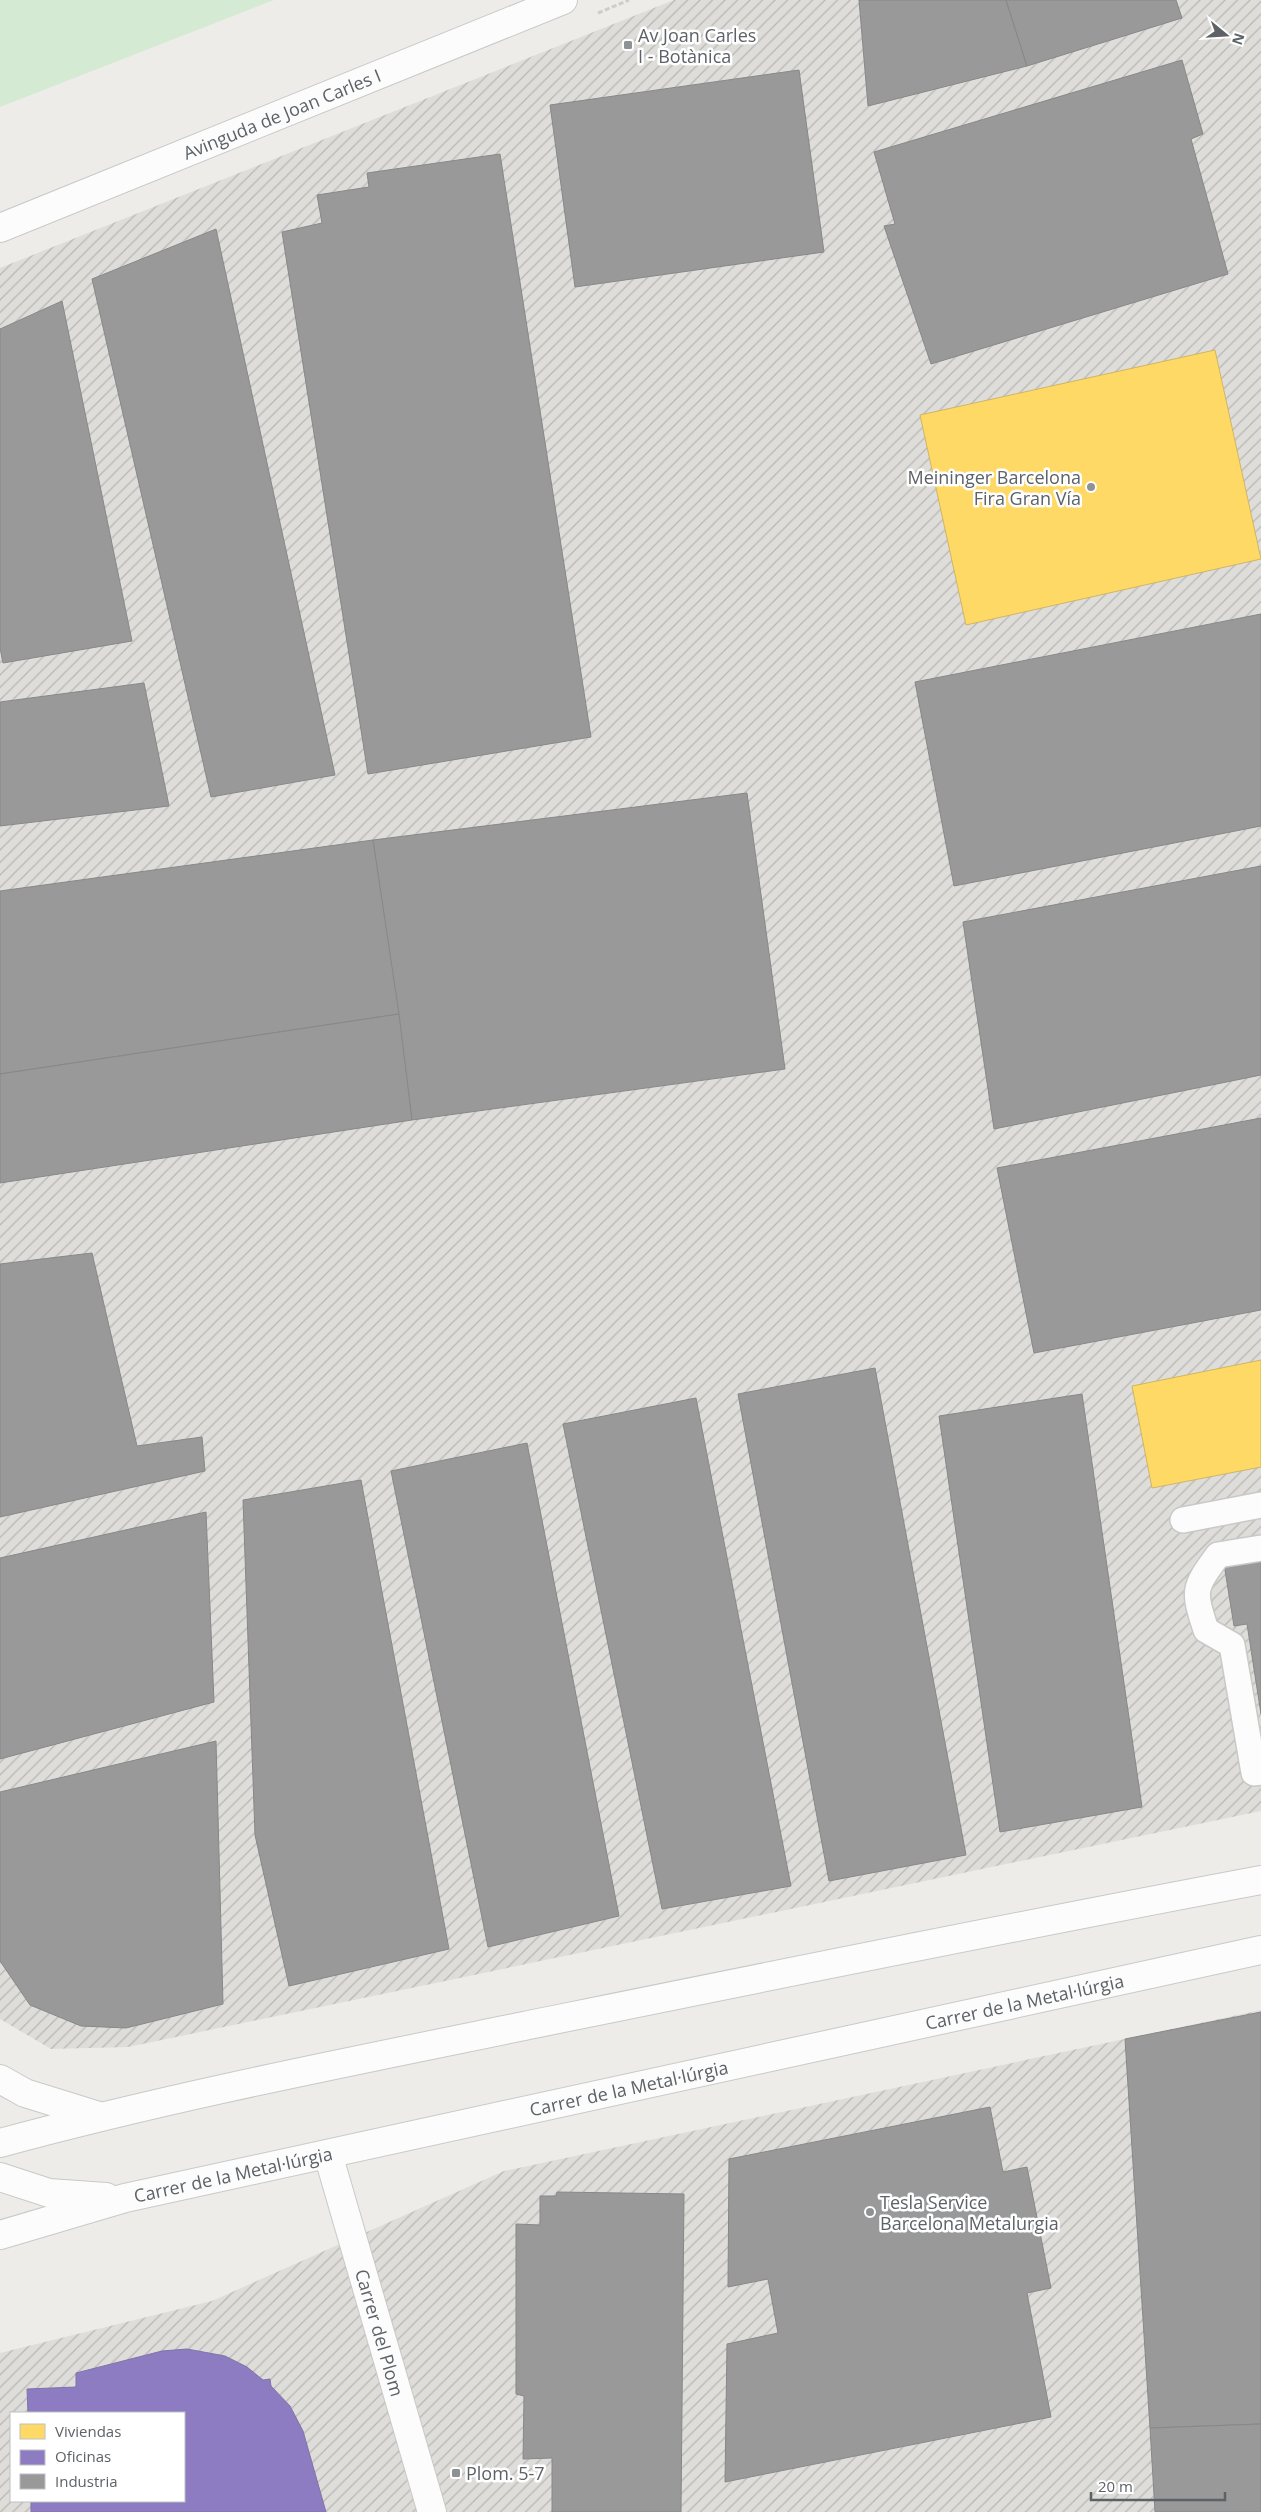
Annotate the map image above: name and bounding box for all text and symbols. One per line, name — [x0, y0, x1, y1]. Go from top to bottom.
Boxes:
north arrow — [1201, 10, 1251, 60]
place label: Av Joan Carles I - Botànica — [638, 23, 756, 68]
text: N — [1228, 31, 1250, 48]
marker: Av Joan Carles I - Botànica — [622, 39, 634, 51]
street label: Avinguda de Joan Carles I — [179, 63, 384, 165]
place label: Meininger Barcelona Fira Gran Vía — [907, 465, 1081, 510]
marker: Meininger Barcelona Fira Gran Vía — [1085, 481, 1097, 493]
street label: Carrer de la Metal·lúrgia — [923, 1968, 1126, 2035]
street label: Carrer de la Metal·lúrgia — [527, 2055, 730, 2121]
street label: Carrer de la Metal·lúrgia — [132, 2141, 335, 2208]
place label: Tesla Service Barcelona Metalurgia — [880, 2190, 1059, 2235]
marker: Tesla Service Barcelona Metalurgia — [864, 2206, 876, 2218]
street label: Carrer del Plom — [350, 2266, 410, 2399]
legend — [10, 2412, 185, 2502]
text: Viviendas — [55, 2421, 121, 2441]
text: Oficinas — [55, 2446, 111, 2466]
place label: Plom. 5-7 — [466, 2461, 545, 2485]
marker: Plom. 5-7 — [450, 2467, 462, 2479]
scale bar — [1091, 2470, 1225, 2502]
text: Industria — [55, 2471, 118, 2491]
text: 20 m — [1098, 2476, 1133, 2496]

